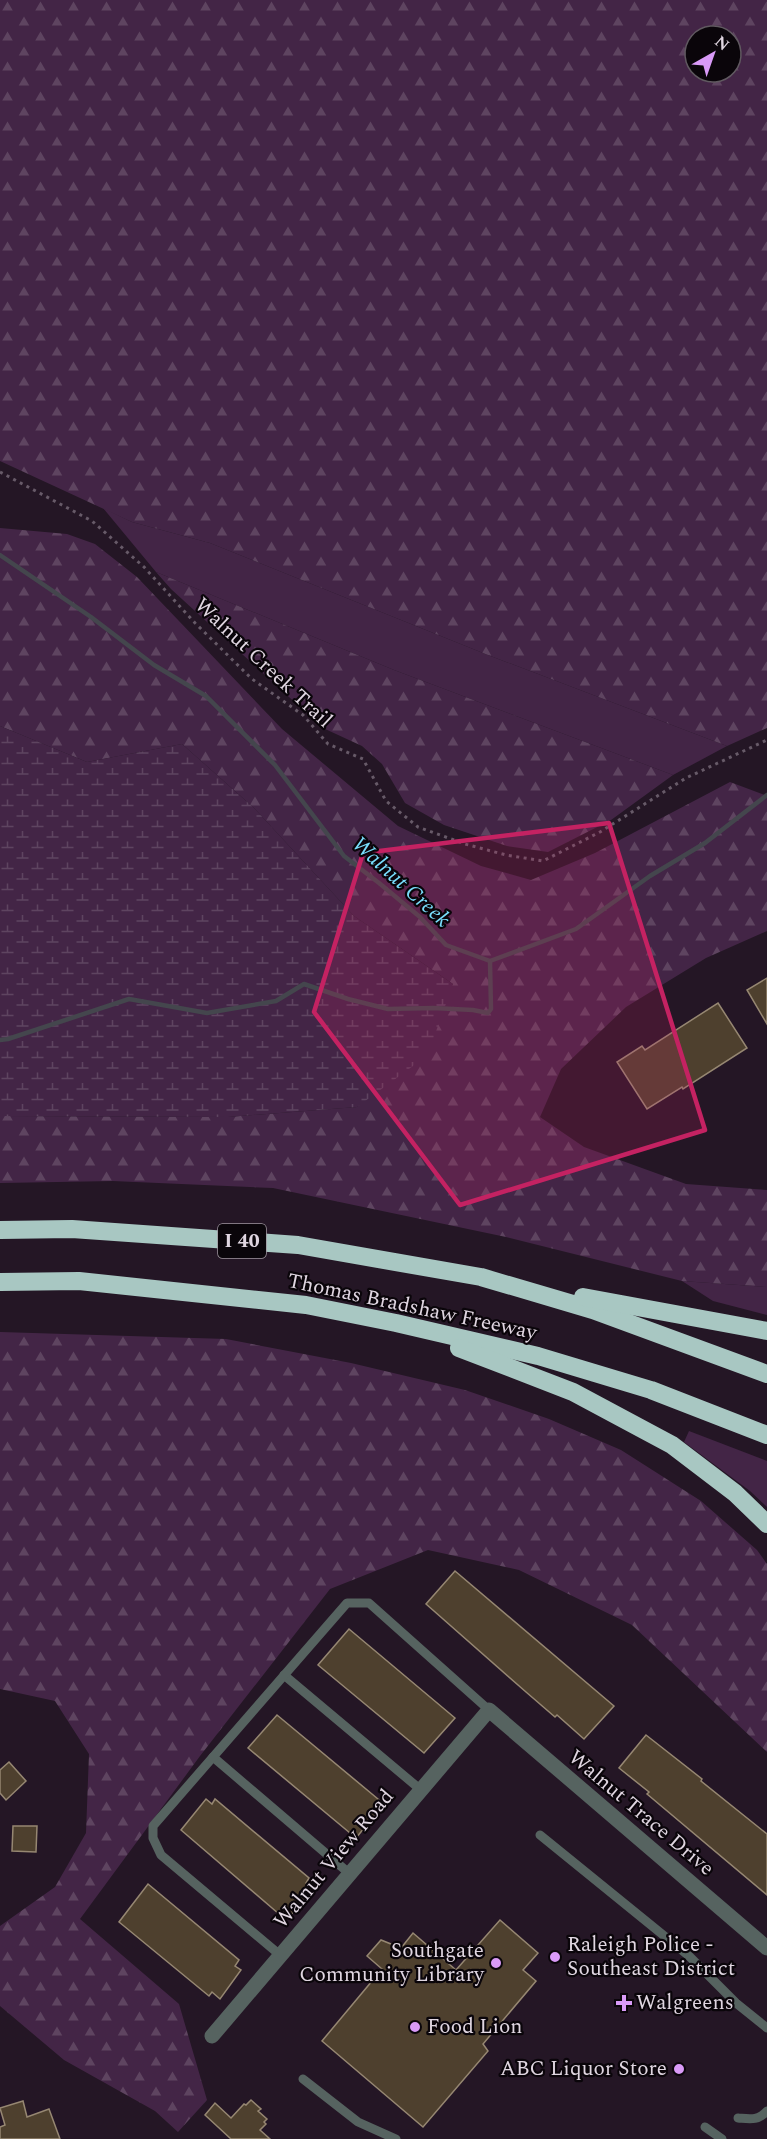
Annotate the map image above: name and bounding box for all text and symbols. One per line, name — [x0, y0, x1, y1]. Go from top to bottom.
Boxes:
north arrow — [683, 24, 743, 84]
text: N — [709, 30, 735, 57]
street label: Walnut Creek Trail — [187, 590, 339, 736]
water label: Walnut Creek — [344, 828, 458, 936]
road number: I 40 — [218, 1224, 266, 1258]
street label: Thomas Bradshaw Freeway — [284, 1265, 541, 1349]
street label: Walnut Trace Drive — [561, 1742, 721, 1884]
street label: Walnut View Road — [266, 1782, 402, 1936]
place label: Raleigh Police - Southeast District — [567, 1929, 735, 1985]
place label: Southgate Community Library — [299, 1935, 485, 1991]
marker: Raleigh Police - Southeast District — [548, 1950, 562, 1964]
marker: Southgate Community Library — [489, 1956, 503, 1970]
place label: Walgreens — [636, 1987, 734, 2019]
marker: Walgreens — [617, 1996, 631, 2010]
place label: Food Lion — [427, 2011, 523, 2043]
marker: Food Lion — [408, 2020, 422, 2034]
place label: ABC Liquor Store — [500, 2053, 667, 2085]
marker: ABC Liquor Store — [672, 2062, 686, 2076]

